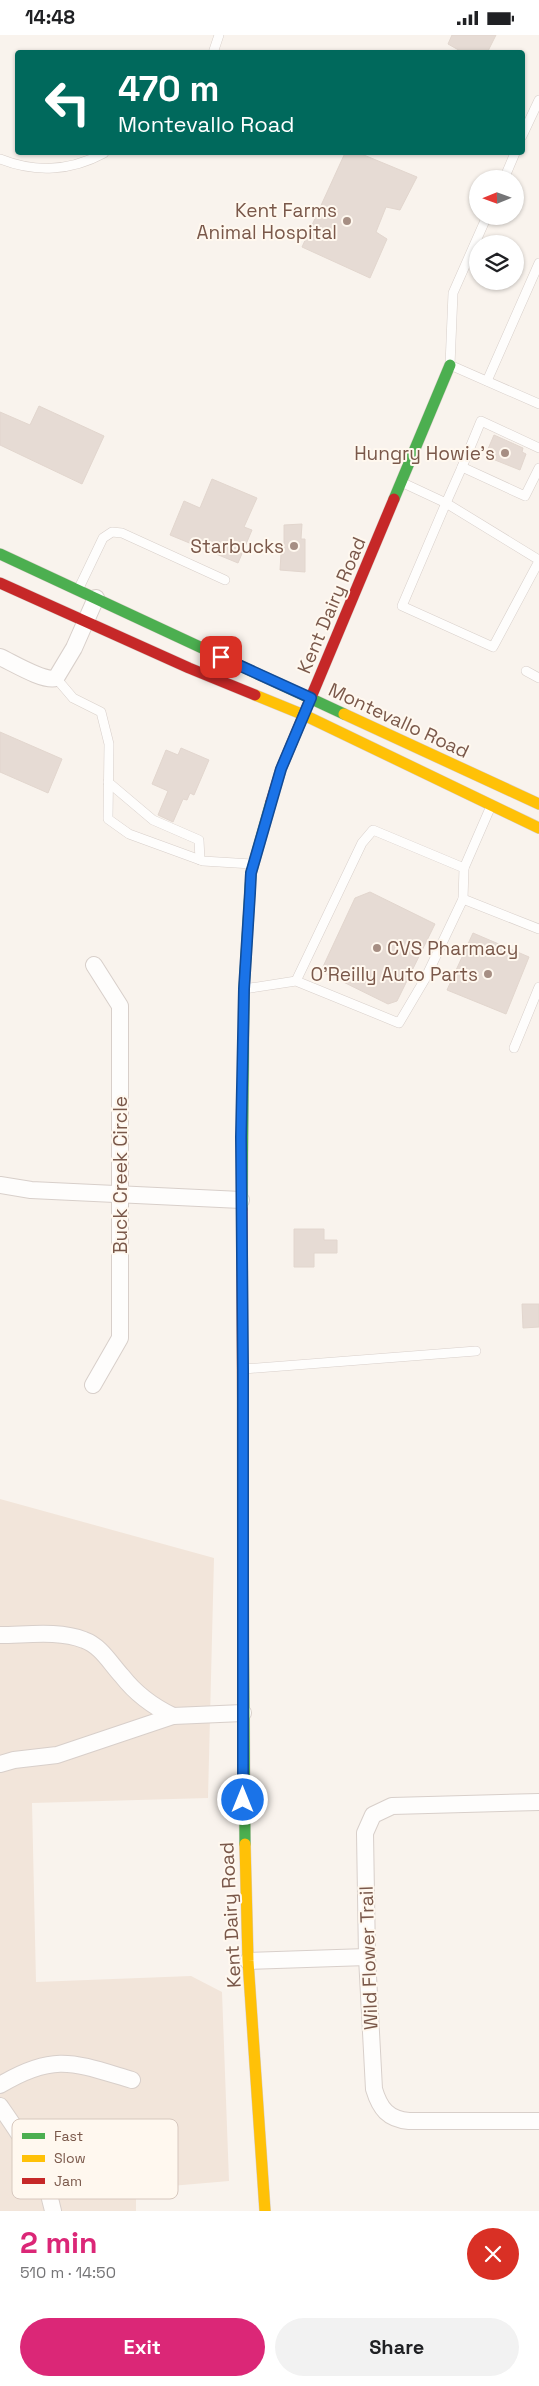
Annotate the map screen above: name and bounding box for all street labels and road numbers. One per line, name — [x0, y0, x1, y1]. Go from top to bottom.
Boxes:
street label: Kent Dairy Road — [291, 533, 371, 677]
street label: Montevallo Road — [325, 677, 473, 764]
street label: Buck Creek Circle — [108, 1096, 133, 1254]
street label: Kent Dairy Road — [214, 1841, 247, 1989]
street label: Wild Flower Trail — [353, 1886, 384, 2030]

